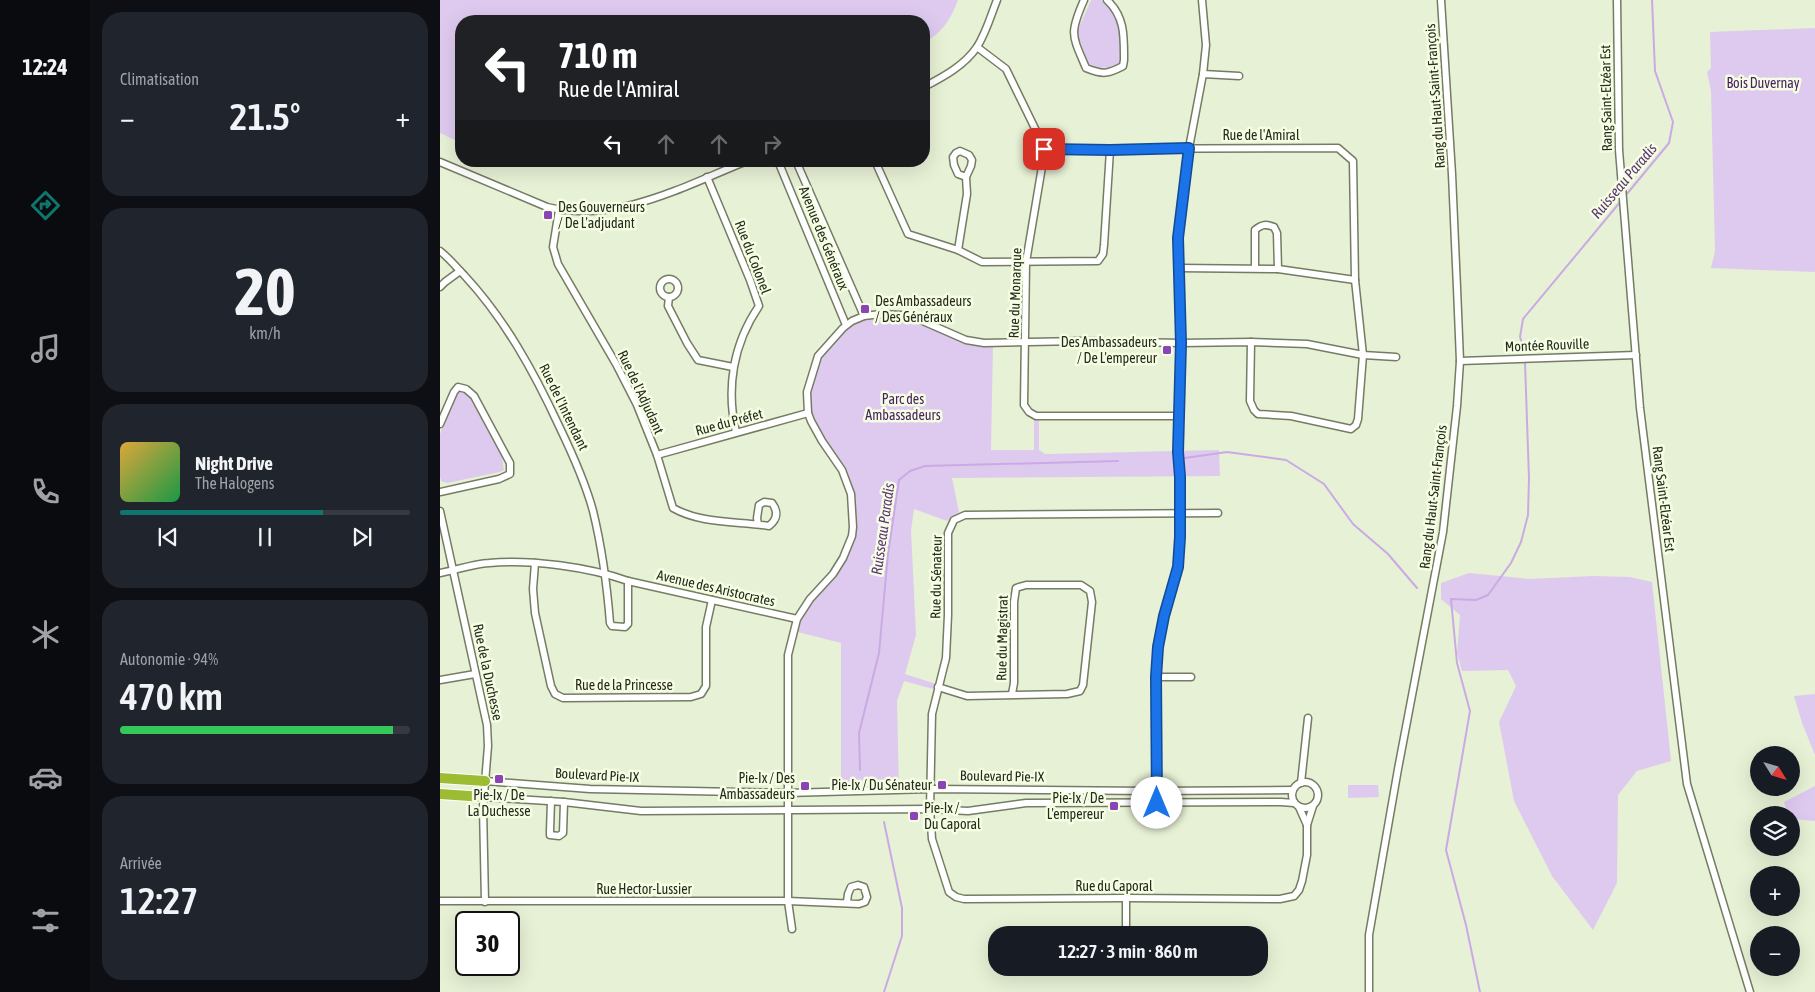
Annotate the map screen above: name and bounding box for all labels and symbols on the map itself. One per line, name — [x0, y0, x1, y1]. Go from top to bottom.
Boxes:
street label: Rang du Haut-Saint-François — [1422, 23, 1448, 169]
street label: Rang Saint-Elzéar Est — [1597, 45, 1615, 151]
park label: Bois Duvernay — [1726, 75, 1800, 91]
street label: Rue de l'Amiral — [1222, 127, 1300, 143]
pin — [1023, 128, 1065, 170]
water label: Ruisseau Paradis — [1587, 140, 1660, 222]
street label: Avenue des Généraux — [796, 184, 852, 292]
place label: Des Gouverneurs / De L'adjudant — [558, 199, 645, 231]
marker: Des Gouverneurs / De L'adjudant — [542, 209, 554, 221]
street label: Rue du Colonel — [732, 218, 774, 296]
street label: Rue du Monarque — [1005, 247, 1025, 339]
place label: Des Ambassadeurs / Des Généraux — [875, 293, 971, 325]
marker: Des Ambassadeurs / Des Généraux — [859, 303, 871, 315]
place label: Des Ambassadeurs / De L'empereur — [1061, 334, 1158, 366]
street label: Montée Rouville — [1505, 336, 1589, 354]
marker: Des Ambassadeurs / De L'empereur — [1161, 344, 1173, 356]
street label: Rue de l'Adjudant — [615, 348, 667, 436]
street label: Rue de l'Intendant — [536, 361, 592, 453]
park label: Parc des Ambassadeurs — [865, 391, 941, 423]
street label: Rue du Préfet — [694, 405, 764, 439]
street label: Rang du Haut-Saint-François — [1416, 424, 1450, 570]
street label: Rang Saint-Elzéar Est — [1650, 445, 1678, 553]
water label: Ruisseau Paradis — [868, 482, 897, 576]
street label: Rue du Sénateur — [927, 534, 945, 619]
street label: Avenue des Aristocrates — [655, 567, 777, 609]
street label: Rue du Magistrat — [993, 595, 1011, 681]
street label: Rue de la Duchesse — [470, 622, 506, 722]
street label: Rue de la Princesse — [575, 677, 673, 693]
north arrow — [1750, 746, 1800, 796]
street label: Boulevard Pie-IX — [555, 765, 640, 785]
street label: Boulevard Pie-IX — [960, 767, 1045, 785]
place label: Pie-Ix / Des Ambassadeurs — [720, 770, 795, 802]
marker: Pie-Ix / De La Duchesse — [493, 773, 505, 785]
position arrow — [1130, 776, 1182, 828]
place label: Pie-Ix / Du Sénateur — [831, 777, 933, 793]
marker: Pie-Ix / Du Sénateur — [936, 779, 948, 791]
marker: Pie-Ix / Des Ambassadeurs — [799, 780, 811, 792]
place label: Pie-Ix / De La Duchesse — [467, 787, 531, 819]
place label: Pie-Ix / De L'empereur — [1047, 790, 1105, 822]
place label: Pie-Ix / Du Caporal — [924, 800, 981, 832]
marker: Pie-Ix / De L'empereur — [1108, 800, 1120, 812]
marker: Pie-Ix / Du Caporal — [908, 810, 920, 822]
street label: Rue du Caporal — [1075, 878, 1153, 894]
street label: Rue Hector-Lussier — [596, 881, 693, 897]
speed limit sign: 30 — [455, 911, 520, 976]

